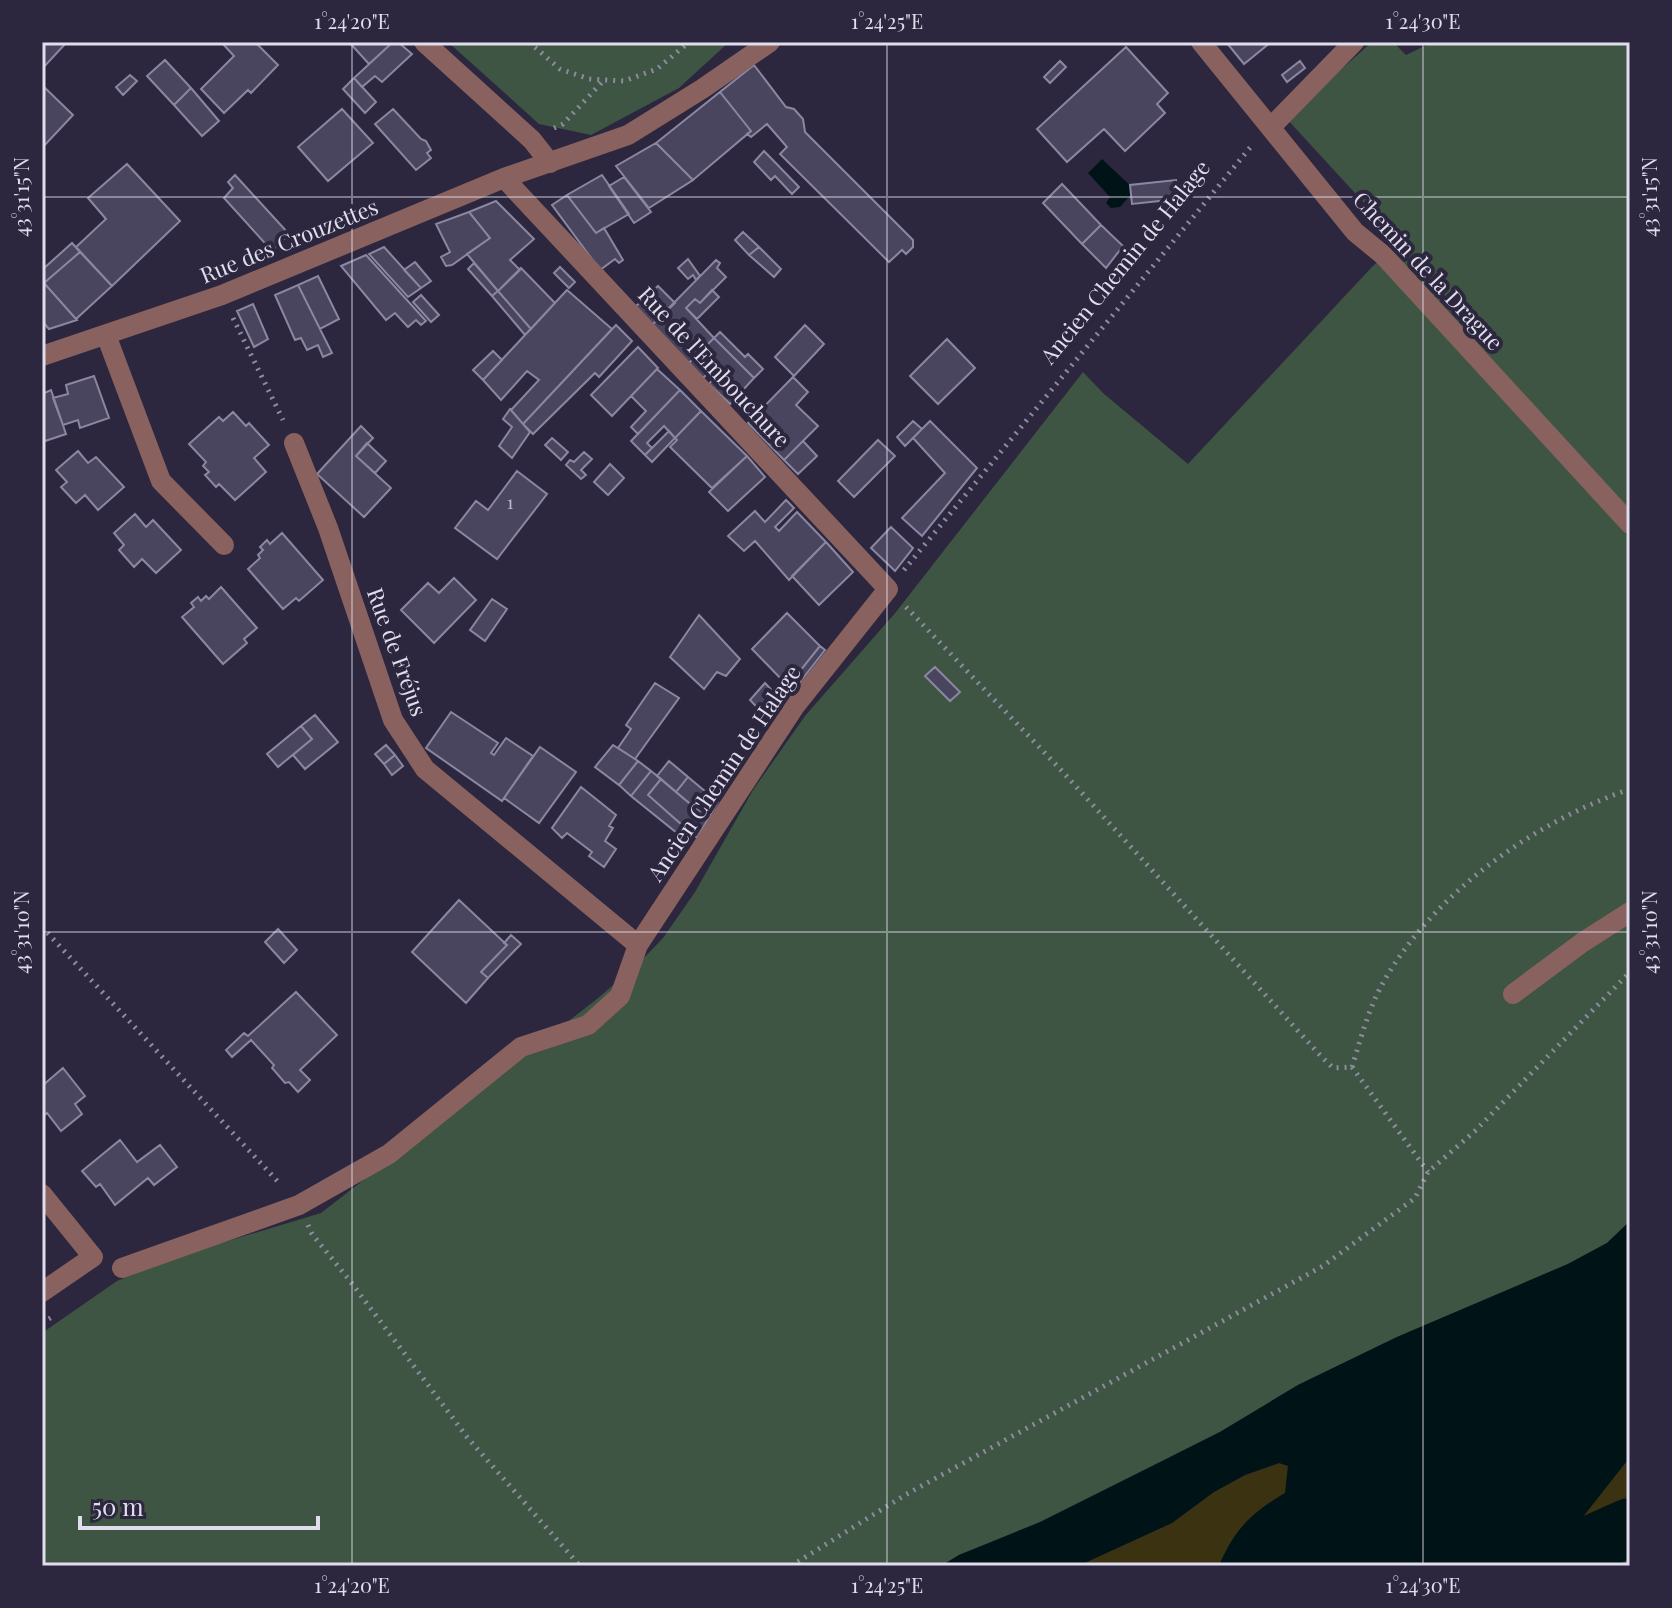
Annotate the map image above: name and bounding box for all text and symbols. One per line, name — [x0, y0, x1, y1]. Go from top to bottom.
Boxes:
text: 1°24'20"E — [314, 7, 390, 34]
text: 1°24'25"E — [851, 7, 923, 34]
text: 1°24'30"E — [1385, 7, 1461, 34]
street label: Ancien Chemin de Halage — [1032, 153, 1216, 370]
text: 43°31'15"N — [7, 157, 34, 237]
text: 43°31'15"N — [1635, 157, 1662, 237]
street label: Chemin de la Drague — [1347, 184, 1510, 356]
street label: Rue des Crouzettes — [195, 191, 382, 289]
street label: Rue de l'Embouchure — [632, 279, 797, 453]
house number: 1 — [507, 490, 514, 514]
street label: Rue de Fréjus — [361, 583, 435, 720]
street label: Ancien Chemin de Halage — [639, 659, 807, 887]
text: 43°31'10"N — [7, 890, 34, 974]
text: 43°31'10"N — [1635, 890, 1662, 974]
scale bar — [80, 1480, 318, 1530]
text: 50 m — [92, 1490, 144, 1522]
text: 1°24'20"E — [314, 1571, 390, 1598]
text: 1°24'25"E — [851, 1571, 923, 1598]
text: 1°24'30"E — [1385, 1571, 1461, 1598]

